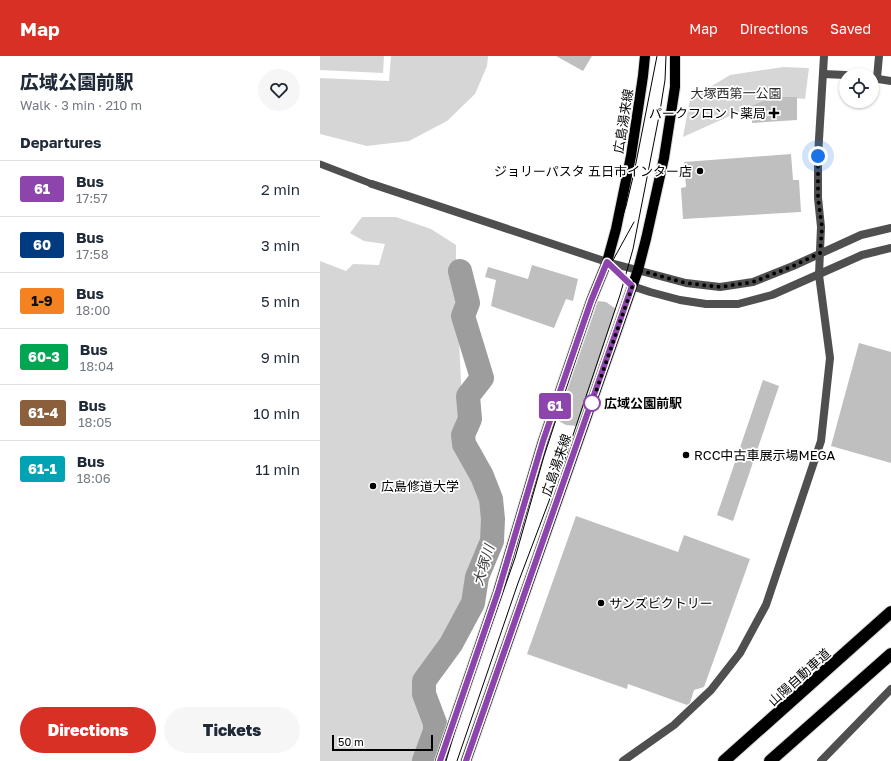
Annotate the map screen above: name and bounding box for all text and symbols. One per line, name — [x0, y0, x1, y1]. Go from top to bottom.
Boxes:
text: Map — [20, 17, 60, 40]
text: Map — [689, 20, 718, 37]
text: Directions — [740, 20, 808, 37]
text: Saved — [830, 20, 871, 37]
map controls — [839, 68, 879, 108]
button: locate — [839, 68, 879, 108]
button: heart — [258, 69, 300, 111]
text: 広域公園前駅 — [20, 70, 134, 93]
park label: 大塚西第一公園 — [690, 85, 782, 101]
street label: 広島湯来線 — [610, 88, 636, 154]
text: Walk · 3 min · 210 m — [20, 97, 142, 113]
place label: パークフロント薬局 — [649, 105, 766, 121]
marker: パークフロント薬局 — [769, 108, 779, 118]
text: Departures — [20, 133, 101, 151]
your location — [808, 146, 828, 166]
place label: ジョリーパスタ 五日市インター店 — [494, 163, 692, 179]
marker: ジョリーパスタ 五日市インター店 — [695, 166, 705, 176]
text: Bus — [76, 172, 104, 190]
text: 61 — [34, 180, 50, 197]
text: 2 min — [261, 180, 300, 198]
text: 17:57 — [76, 190, 108, 206]
text: Bus — [76, 228, 104, 246]
text: 60 — [33, 236, 51, 253]
text: 3 min — [261, 236, 300, 254]
text: 17:58 — [76, 246, 109, 262]
text: Bus — [76, 284, 104, 302]
text: 1-9 — [31, 292, 53, 309]
text: 5 min — [261, 292, 300, 310]
text: 18:00 — [76, 302, 110, 318]
text: Bus — [80, 340, 108, 358]
text: 60-3 — [28, 348, 60, 365]
text: 9 min — [261, 348, 300, 366]
text: 18:04 — [80, 358, 114, 374]
line badge: 61 — [537, 393, 573, 419]
marker: 広域公園前駅 — [583, 394, 601, 412]
place label: 広域公園前駅 — [604, 395, 682, 411]
text: Bus — [78, 396, 106, 414]
text: 61 — [547, 397, 563, 414]
text: 61-4 — [28, 404, 58, 421]
text: 10 min — [253, 404, 300, 422]
text: 18:05 — [78, 414, 112, 430]
street label: 広島湯来線 — [538, 432, 574, 498]
place label: RCC中古車展示場MEGA — [694, 447, 835, 463]
marker: RCC中古車展示場MEGA — [681, 450, 691, 460]
text: Bus — [77, 452, 105, 470]
text: 61-1 — [28, 460, 57, 477]
text: 11 min — [255, 460, 300, 478]
text: 18:06 — [77, 470, 111, 486]
place label: 広島修道大学 — [381, 478, 459, 494]
marker: 広島修道大学 — [368, 481, 378, 491]
water label: 大塚川 — [469, 541, 498, 588]
place label: サンズビクトリー — [609, 595, 713, 611]
marker: サンズビクトリー — [596, 598, 606, 608]
street label: 山陽自動車道 — [765, 645, 833, 709]
button: Directions — [20, 707, 156, 753]
button: Tickets — [164, 707, 300, 753]
scale bar — [332, 733, 433, 752]
text: 50 m — [338, 735, 364, 748]

